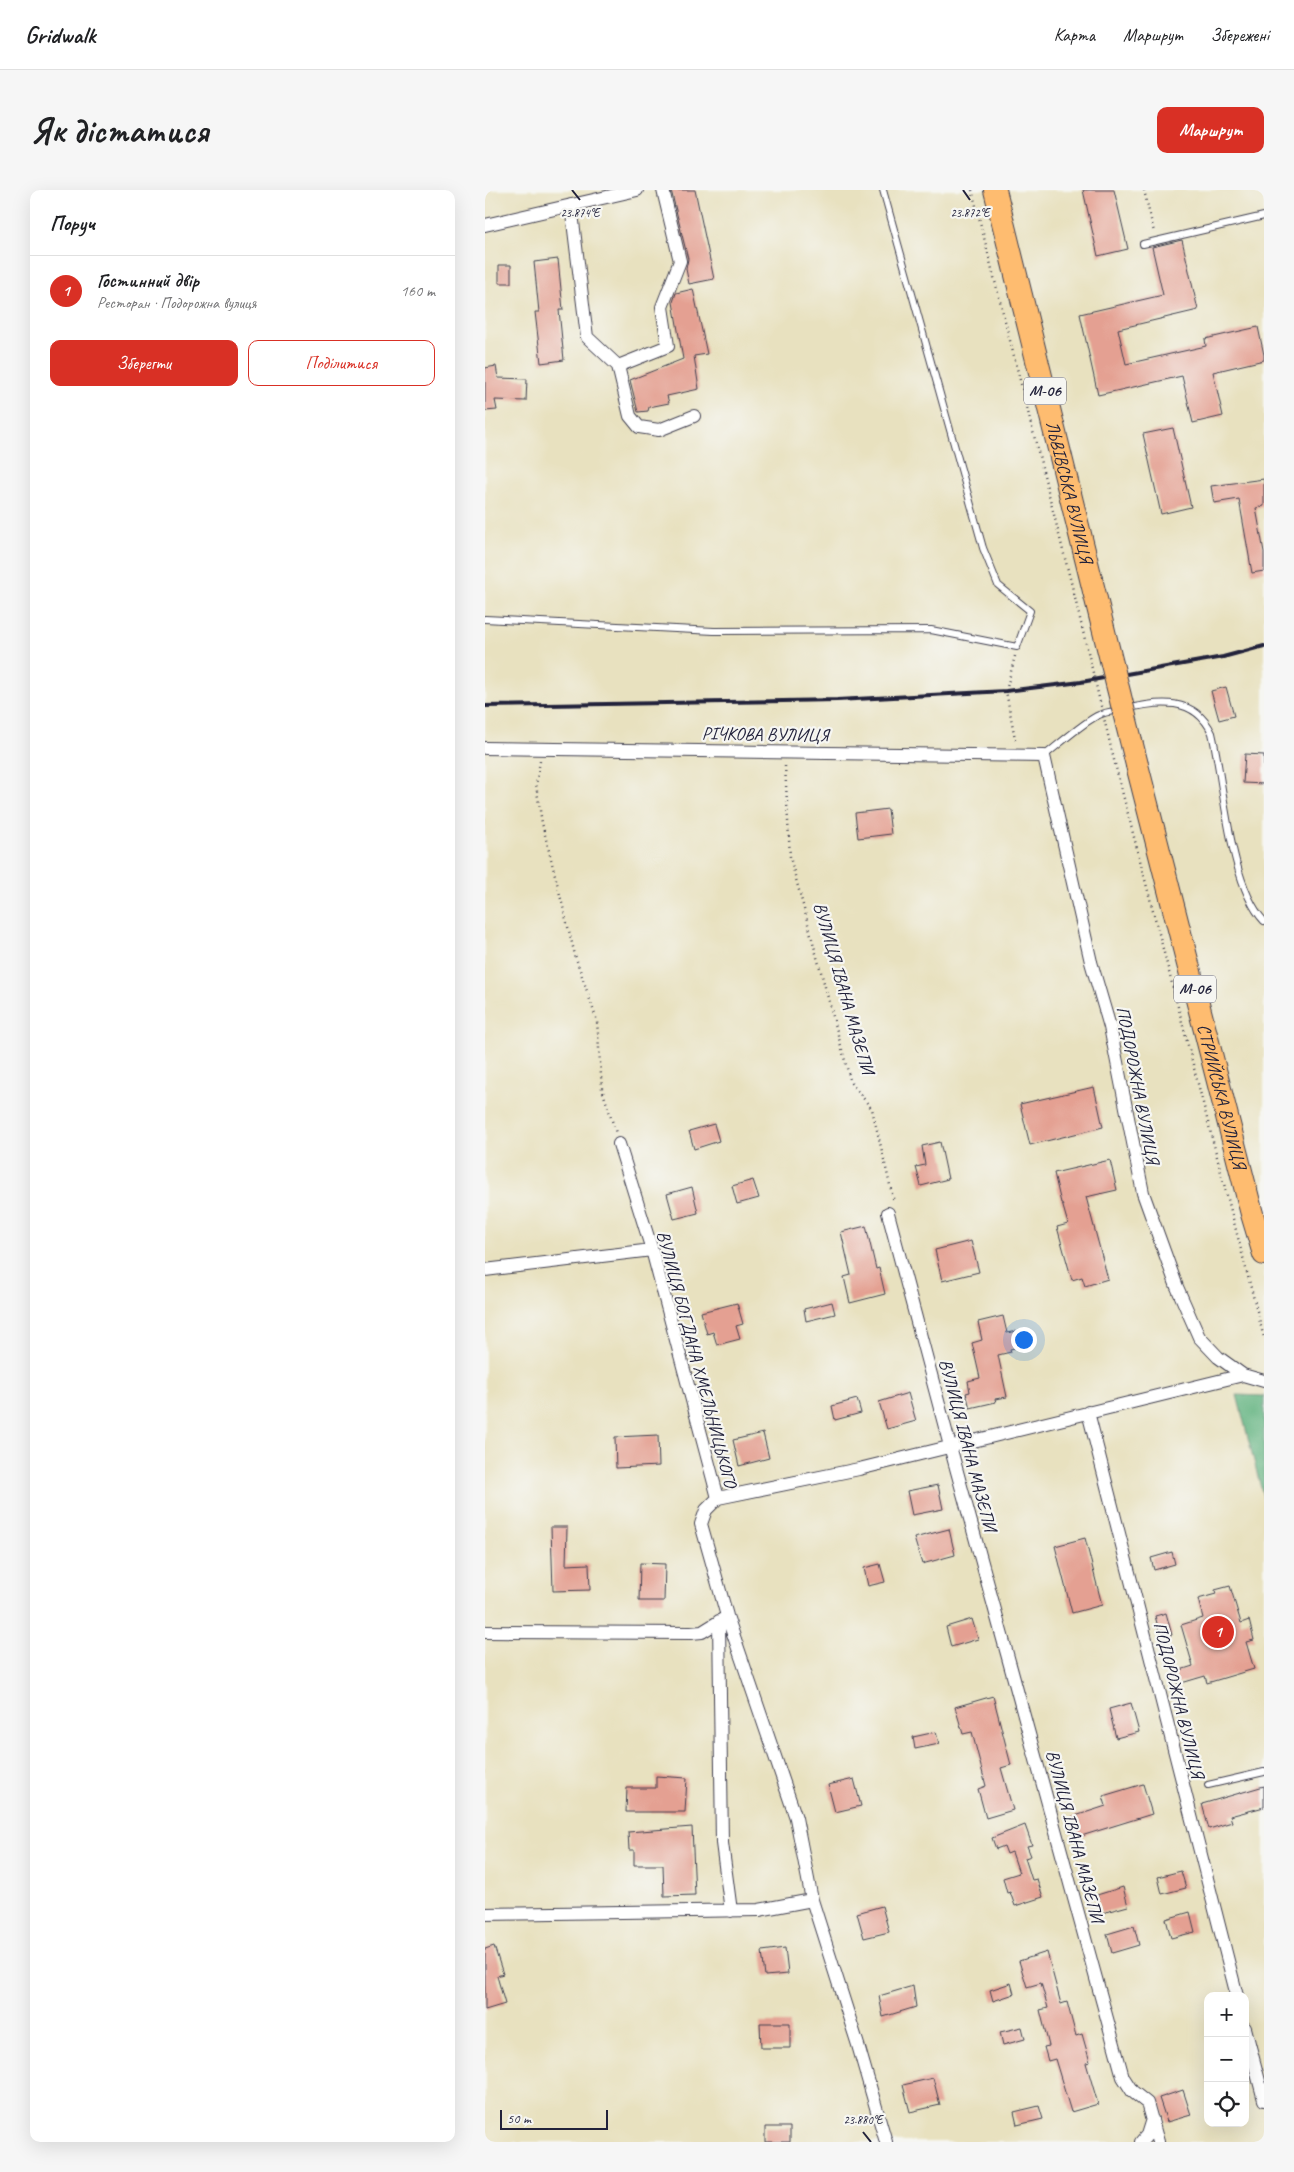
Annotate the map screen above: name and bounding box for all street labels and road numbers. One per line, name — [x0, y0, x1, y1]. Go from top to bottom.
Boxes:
road number: М-06 — [1024, 378, 1066, 405]
street label: ЛЬВІВСЬКА ВУЛИЦЯ — [1041, 419, 1098, 568]
street label: РІЧКОВА ВУЛИЦЯ — [702, 722, 831, 746]
street label: ВУЛИЦЯ ІВАНА МАЗЕПИ — [809, 900, 880, 1079]
road number: М-06 — [1174, 976, 1216, 1002]
street label: ПОДОРОЖНА ВУЛИЦЯ — [1112, 1004, 1165, 1169]
street label: СТРИЙСЬКА ВУЛИЦЯ — [1193, 1022, 1252, 1174]
street label: ВУЛИЦЯ БОГДАНА ХМЕЛЬНИЦЬКОГО — [652, 1228, 742, 1492]
street label: ВУЛИЦЯ ІВАНА МАЗЕПИ — [934, 1357, 1002, 1536]
street label: ПОДОРОЖНА ВУЛИЦЯ — [1149, 1620, 1210, 1783]
street label: ВУЛИЦЯ ІВАНА МАЗЕПИ — [1041, 1748, 1109, 1927]

